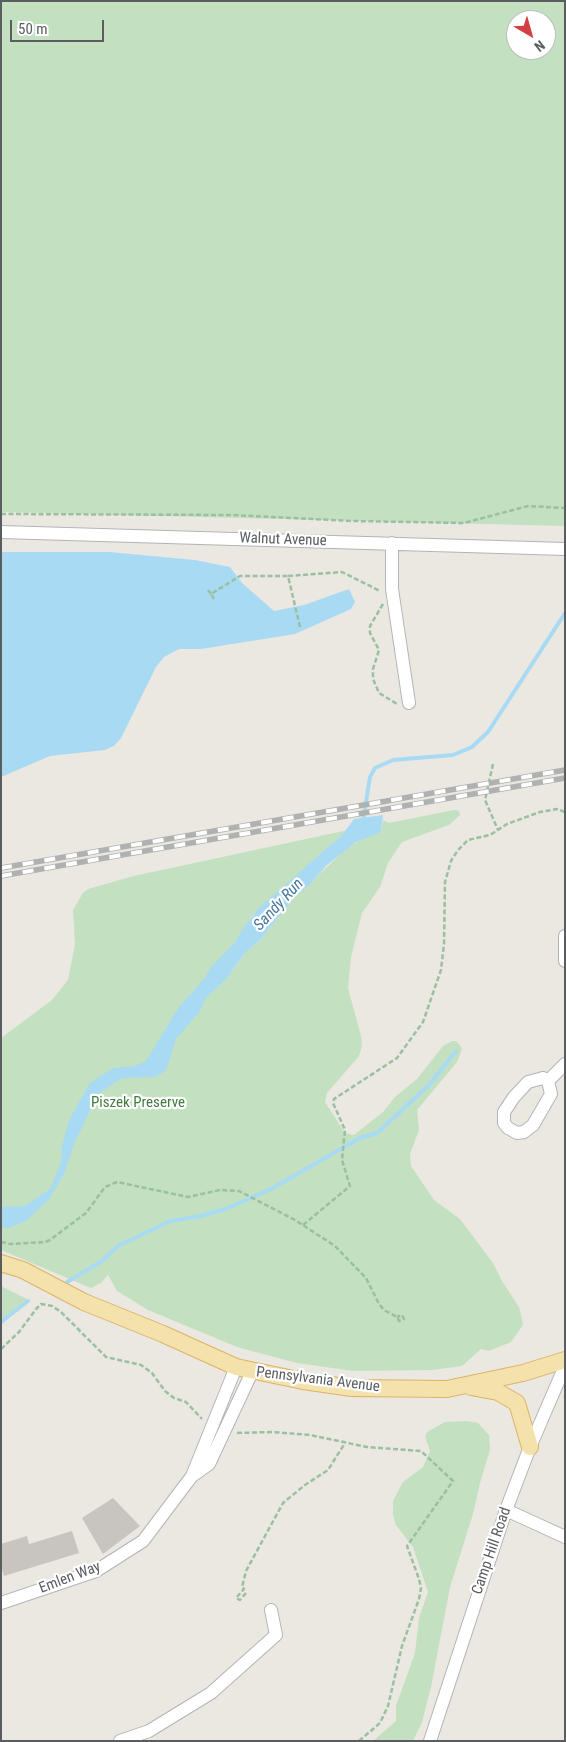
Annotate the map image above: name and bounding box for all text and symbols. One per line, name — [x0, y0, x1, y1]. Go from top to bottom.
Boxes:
scale bar — [12, 10, 106, 42]
north arrow — [506, 10, 556, 60]
text: 50 m — [18, 20, 48, 38]
text: N — [531, 37, 548, 55]
street label: Walnut Avenue — [239, 529, 327, 551]
water label: Sandy Run — [250, 875, 308, 935]
park label: Piszek Preserve — [91, 1094, 185, 1112]
street label: Pennsylvania Avenue — [255, 1363, 381, 1397]
street label: Camp Hill Road — [469, 1505, 515, 1597]
street label: Emlen Way — [37, 1558, 103, 1598]

